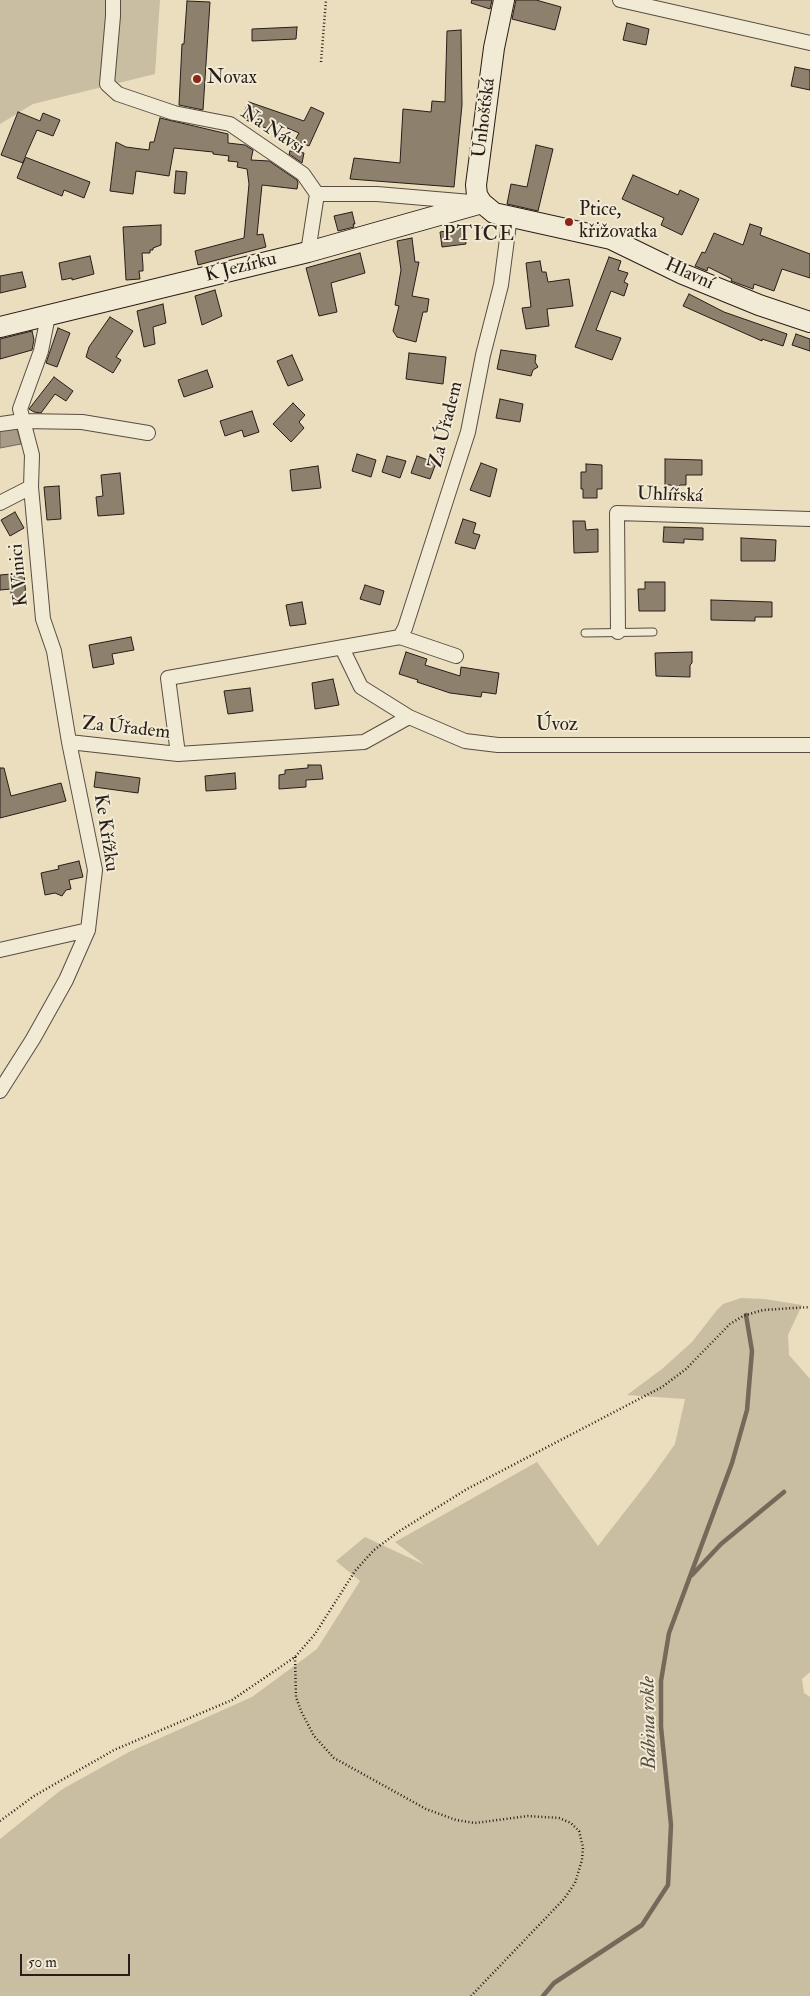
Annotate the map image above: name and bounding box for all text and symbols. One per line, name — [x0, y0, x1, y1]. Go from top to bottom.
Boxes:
place label: Novax — [207, 68, 257, 90]
marker: Novax — [191, 73, 203, 85]
street label: Unhošťská — [469, 77, 501, 159]
street label: Na Návsi — [236, 102, 308, 160]
place label: Ptice, křižovatka — [579, 200, 657, 244]
marker: Ptice, křižovatka — [563, 216, 575, 228]
district label: PTICE — [442, 222, 516, 248]
street label: K Jezírku — [203, 248, 279, 288]
street label: Hlavní — [661, 254, 717, 296]
street label: Za Úřadem — [425, 379, 469, 471]
street label: Uhlířská — [637, 483, 703, 509]
street label: K Vinici — [6, 543, 34, 607]
street label: Za Úřadem — [81, 713, 171, 745]
street label: Úvoz — [536, 715, 578, 737]
street label: Ke Křížku — [88, 793, 122, 873]
water label: Bábina rokle — [637, 1676, 663, 1770]
scale bar — [22, 1944, 132, 1976]
text: 50 m — [28, 1953, 57, 1972]

